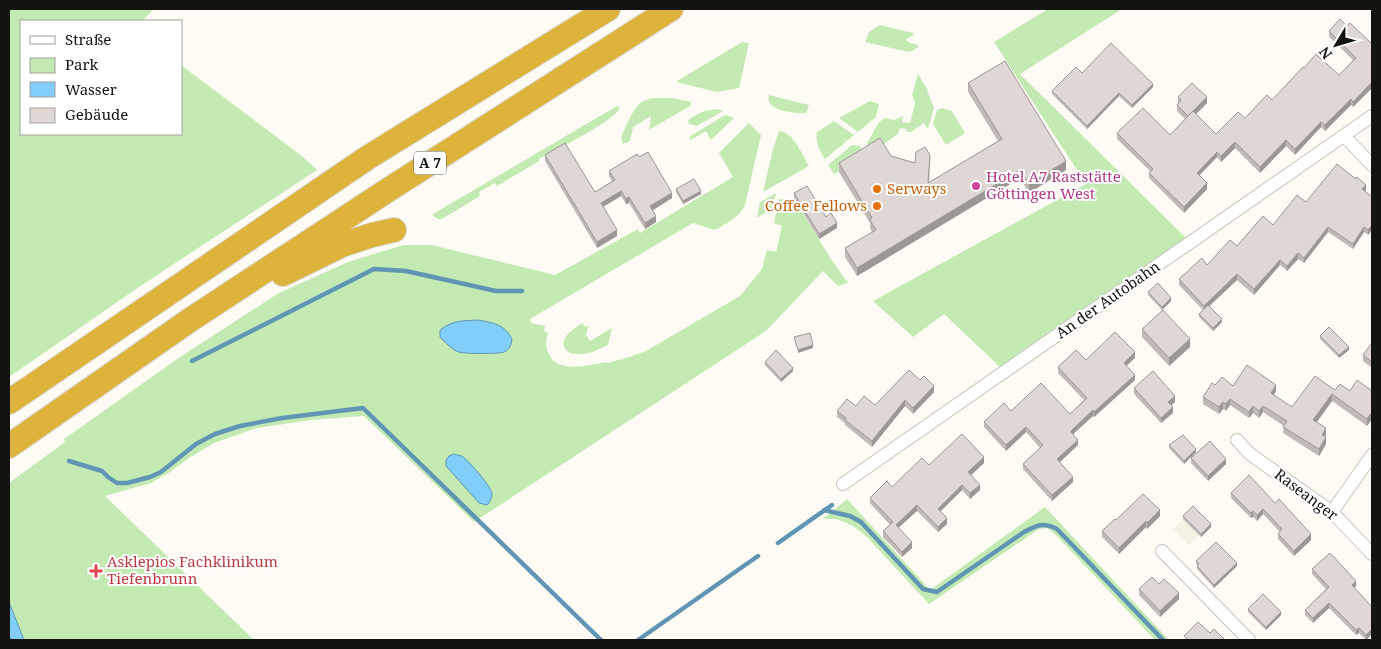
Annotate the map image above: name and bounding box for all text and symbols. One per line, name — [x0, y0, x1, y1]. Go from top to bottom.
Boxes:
legend — [20, 20, 182, 135]
north arrow — [1311, 20, 1361, 70]
text: Straße — [65, 29, 111, 49]
text: N — [1314, 43, 1336, 64]
text: Park — [65, 54, 99, 74]
text: Wasser — [65, 79, 117, 99]
text: Gebäude — [65, 104, 128, 124]
road number: A 7 — [414, 152, 446, 174]
place label: Hotel A7 Raststätte Göttingen West — [986, 166, 1121, 203]
place label: Serways — [887, 178, 947, 198]
marker: Hotel A7 Raststätte Göttingen West — [970, 180, 982, 192]
marker: Serways — [871, 183, 883, 195]
place label: Coffee Fellows — [765, 195, 867, 215]
marker: Coffee Fellows — [871, 200, 883, 212]
street label: An der Autobahn — [1051, 256, 1164, 343]
street label: Raseanger — [1271, 464, 1342, 525]
place label: Asklepios Fachklinikum Tiefenbrunn — [107, 551, 278, 588]
marker: Asklepios Fachklinikum Tiefenbrunn — [89, 564, 103, 578]

